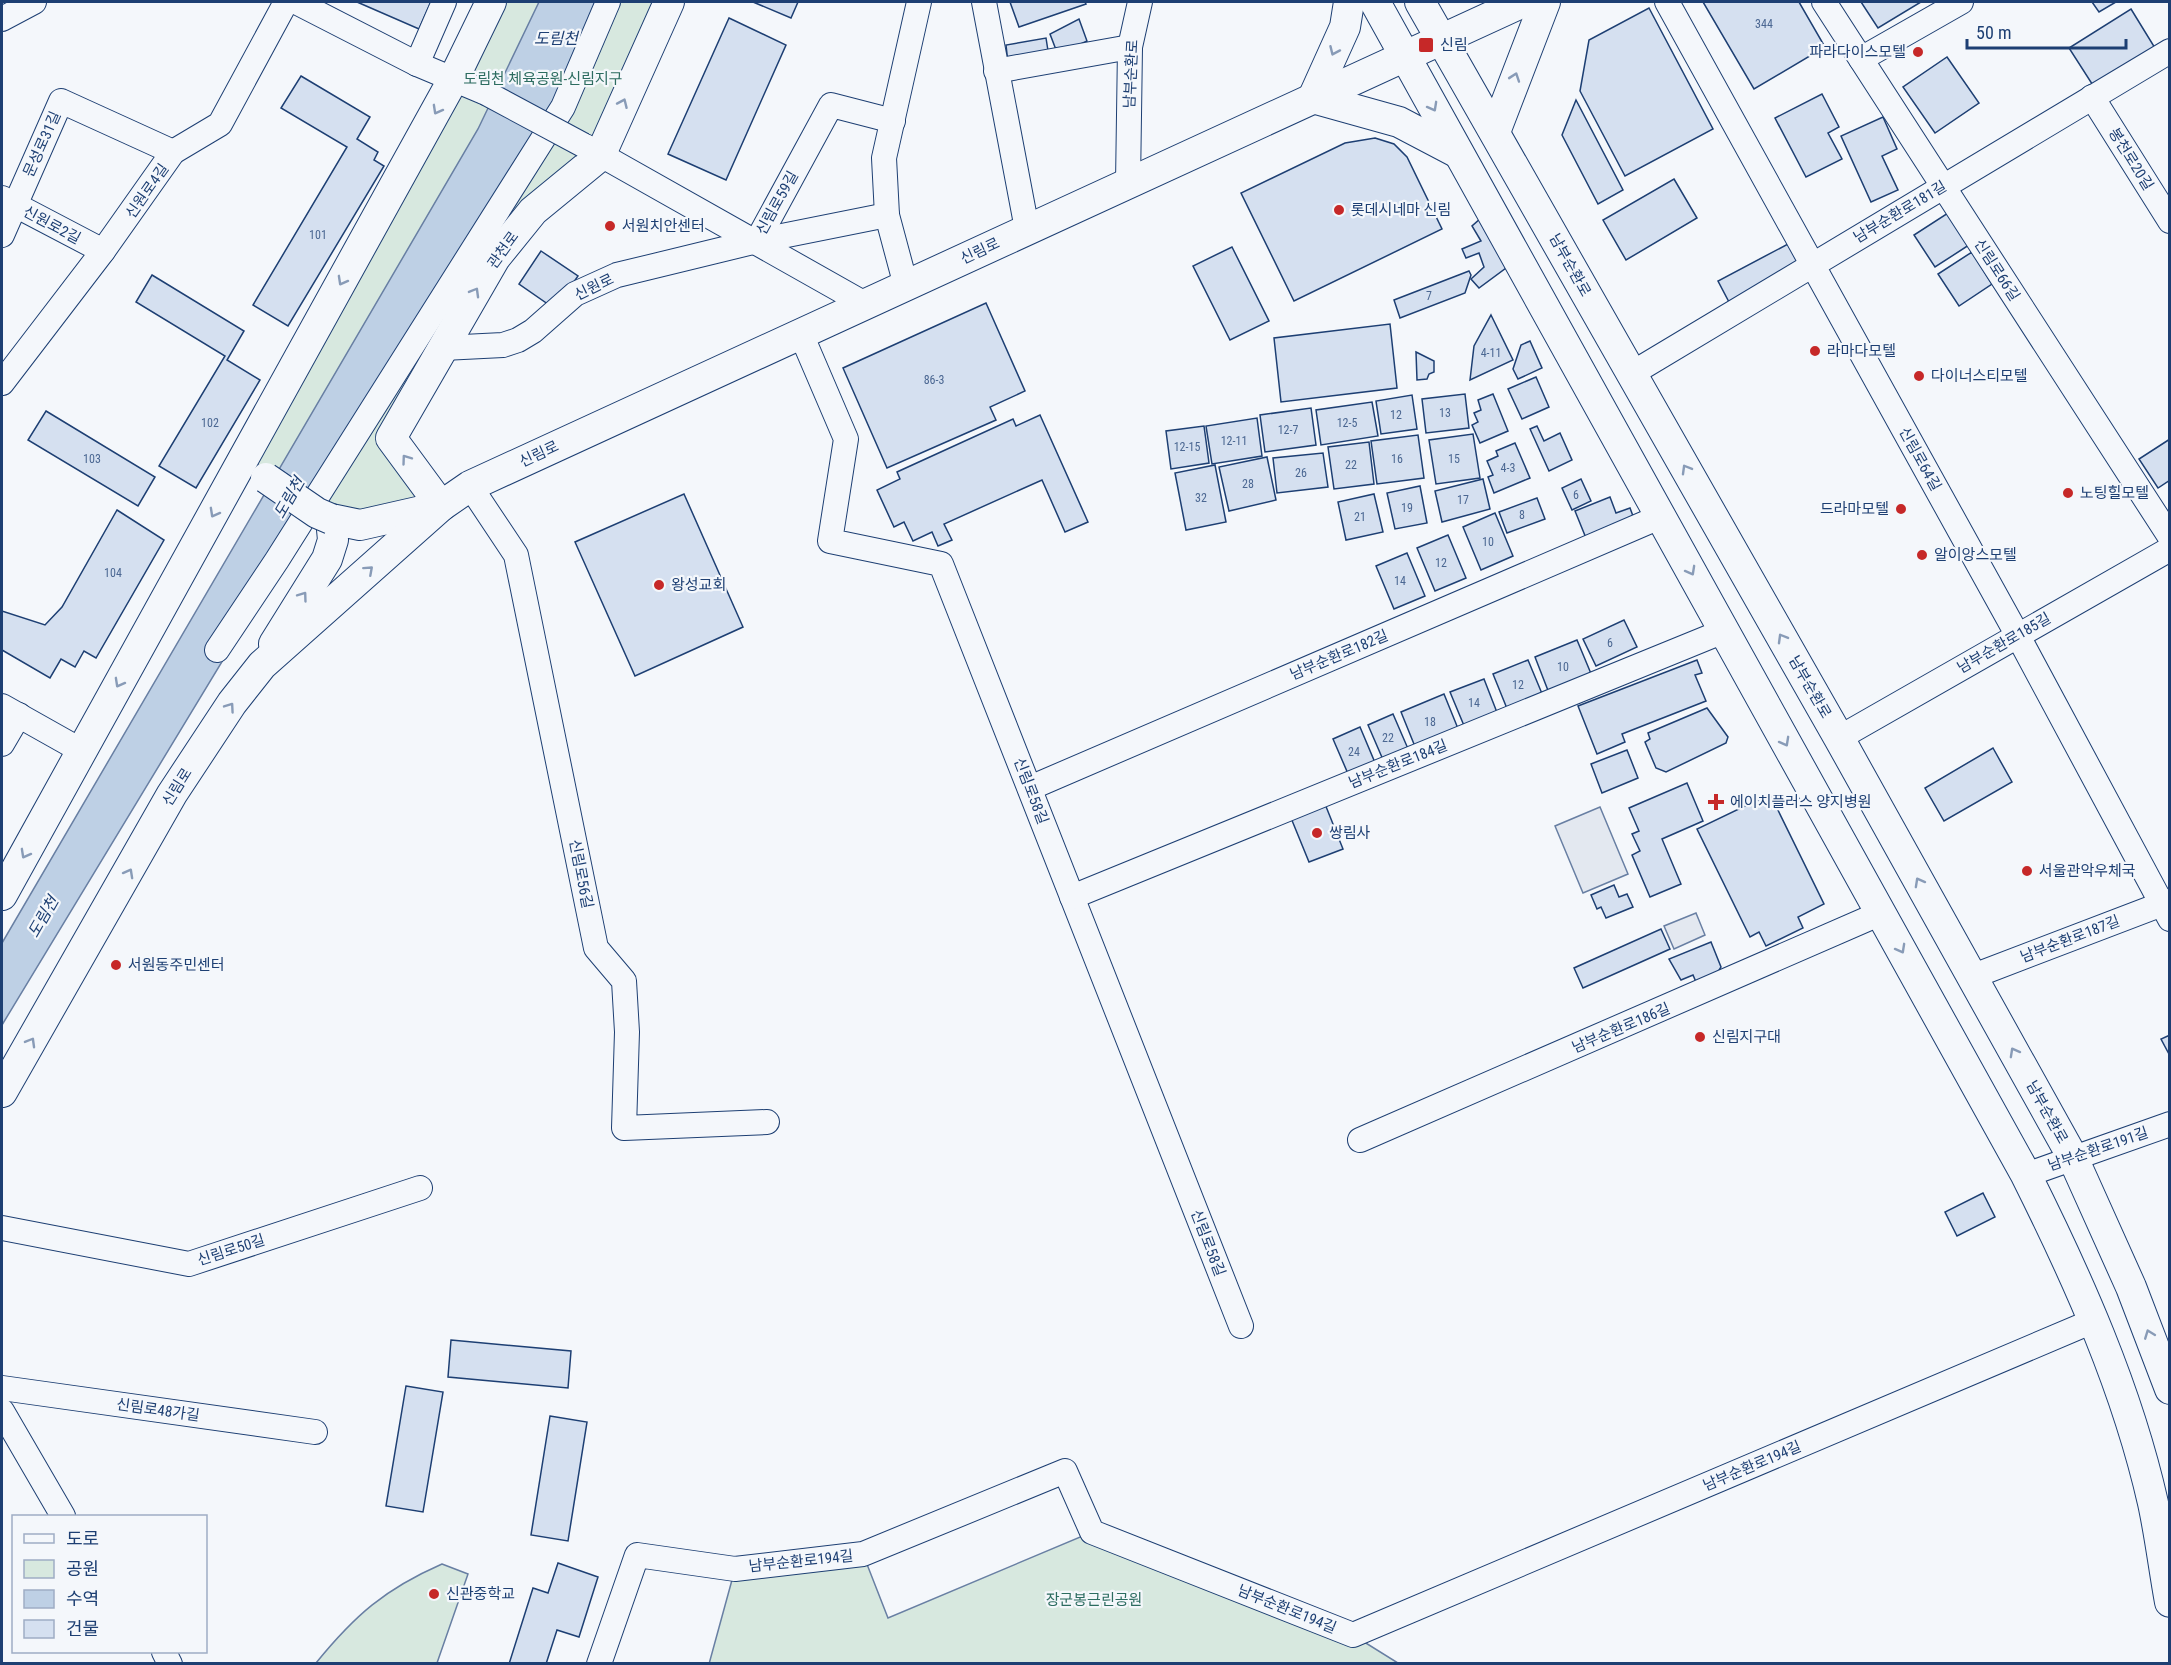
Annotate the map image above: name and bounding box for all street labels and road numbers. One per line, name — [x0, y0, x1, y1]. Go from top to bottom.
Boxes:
street label: 남부순환로 — [1120, 39, 1142, 109]
street label: 문성로31길 — [20, 108, 64, 180]
street label: 봉천로20길 — [2105, 125, 2157, 193]
street label: 신원로4길 — [122, 160, 172, 222]
street label: 신림로59길 — [752, 168, 802, 238]
street label: 남부순환로181길 — [1850, 177, 1950, 247]
street label: 신원로2길 — [20, 202, 84, 248]
street label: 관천로 — [484, 228, 522, 272]
street label: 남부순환로 — [1545, 230, 1595, 300]
street label: 신림로 — [957, 234, 1003, 268]
street label: 신림로66길 — [1970, 236, 2024, 304]
street label: 신원로 — [571, 270, 617, 304]
street label: 신림로64길 — [1895, 424, 1945, 494]
street label: 신림로 — [516, 437, 562, 471]
street label: 남부순환로185길 — [1954, 609, 2054, 677]
street label: 남부순환로182길 — [1287, 626, 1391, 684]
street label: 남부순환로 — [1785, 653, 1835, 721]
street label: 남부순환로184길 — [1346, 736, 1450, 792]
street label: 신림로58길 — [1010, 755, 1052, 827]
street label: 신림로 — [158, 765, 196, 809]
street label: 신림로56길 — [565, 838, 597, 910]
street label: 남부순환로187길 — [2018, 912, 2122, 966]
street label: 남부순환로186길 — [1569, 999, 1673, 1057]
street label: 남부순환로 — [2022, 1077, 2072, 1147]
street label: 남부순환로191길 — [2045, 1123, 2151, 1175]
street label: 신림로58길 — [1187, 1207, 1229, 1279]
street label: 신림로50길 — [195, 1231, 267, 1269]
street label: 신림로48가길 — [115, 1395, 201, 1425]
street label: 남부순환로194길 — [1700, 1437, 1804, 1495]
street label: 남부순환로194길 — [748, 1547, 854, 1575]
street label: 남부순환로194길 — [1235, 1581, 1339, 1637]

